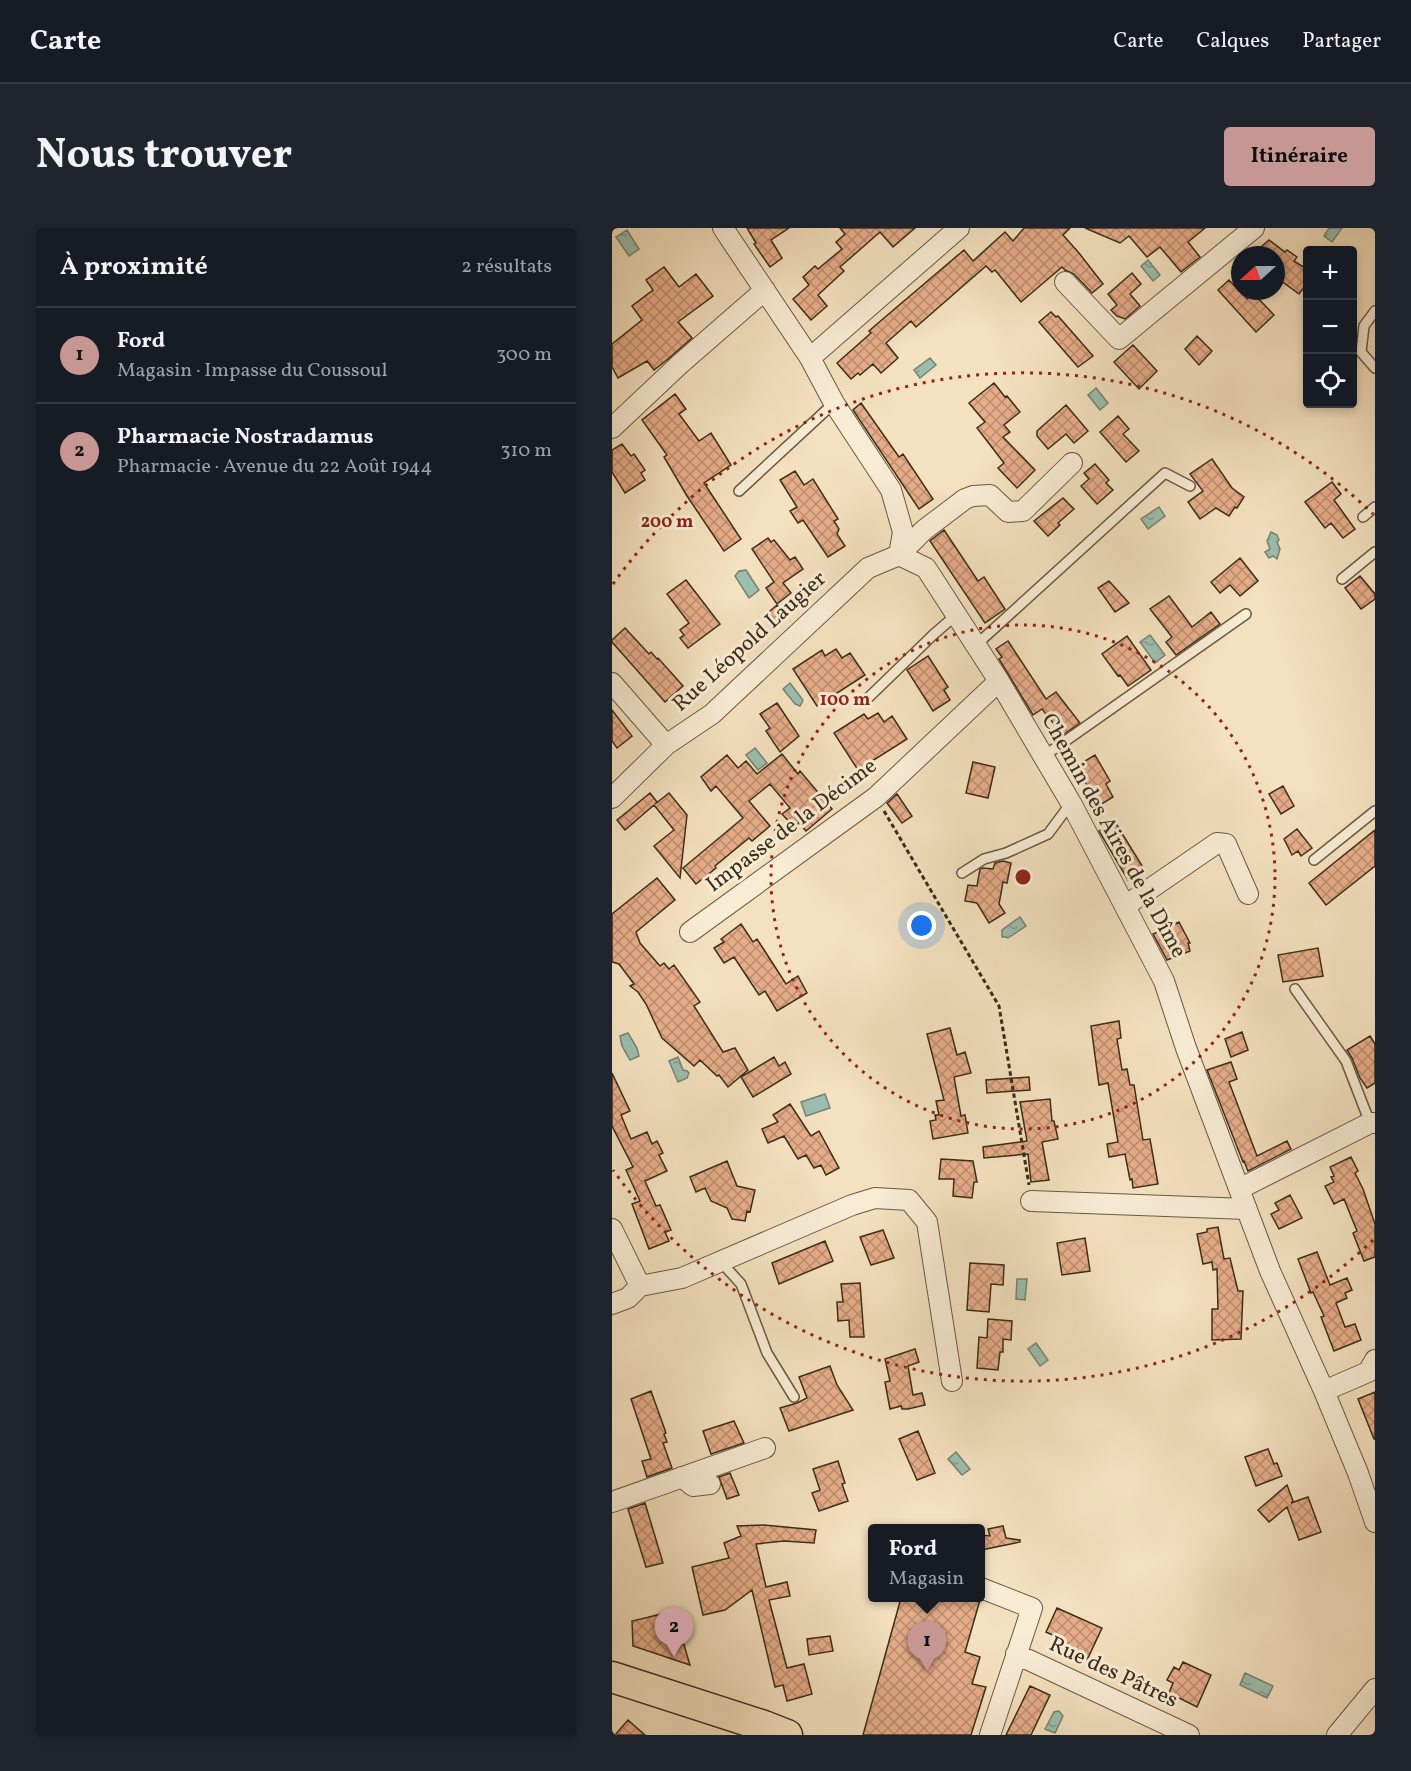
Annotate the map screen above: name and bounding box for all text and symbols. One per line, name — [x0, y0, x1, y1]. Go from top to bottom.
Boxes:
text: Carte — [30, 22, 101, 61]
text: Carte — [1113, 27, 1164, 56]
text: Calques — [1197, 27, 1269, 56]
text: Partager — [1302, 27, 1381, 56]
text: Nous trouver — [36, 127, 292, 186]
button: Itinéraire — [1224, 127, 1375, 186]
north arrow — [1231, 246, 1285, 300]
map controls — [1303, 246, 1357, 408]
button: + — [1303, 246, 1357, 300]
text: À proximité — [60, 249, 208, 285]
text: 2 résultats — [461, 253, 552, 281]
button: − — [1303, 300, 1357, 354]
text: Ford — [117, 326, 165, 357]
text: 1 — [75, 341, 84, 369]
text: 300 m — [496, 341, 552, 369]
button: locate — [1303, 354, 1357, 408]
text: Magasin · Impasse du Coussoul — [117, 357, 388, 385]
text: Pharmacie Nostradamus — [117, 422, 374, 453]
text: 2 — [74, 437, 85, 465]
text: 310 m — [500, 437, 552, 465]
text: Pharmacie · Avenue du 22 Août 1944 — [117, 453, 433, 481]
text: 200 m — [641, 510, 693, 535]
street label: Rue Léopold Laugier — [666, 564, 834, 720]
text: 100 m — [820, 688, 870, 713]
street label: Chemin des Aires de la Dîme — [1033, 708, 1193, 964]
street label: Impasse de la Décime — [700, 751, 884, 901]
centre of rings — [1013, 867, 1033, 887]
your location — [907, 911, 936, 940]
popup — [868, 1524, 985, 1602]
text: Ford — [889, 1534, 937, 1565]
text: Magasin — [889, 1565, 964, 1593]
pin: 2 — [654, 1608, 694, 1657]
pin: 1 — [908, 1622, 946, 1671]
street label: Rue des Pâtres — [1043, 1630, 1183, 1716]

